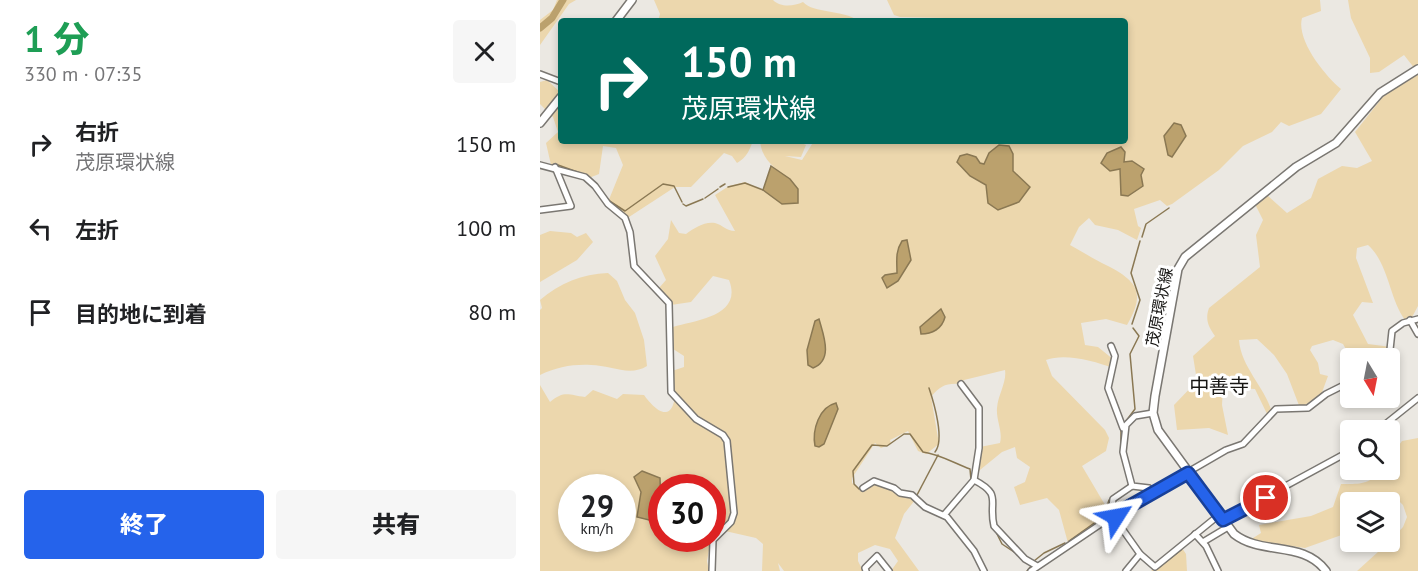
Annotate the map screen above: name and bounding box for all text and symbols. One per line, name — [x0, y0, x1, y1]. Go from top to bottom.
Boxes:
text: 1 分 — [24, 15, 90, 62]
button: close — [453, 20, 516, 83]
text: 150 m — [681, 34, 797, 89]
icon: right — [582, 42, 660, 120]
text: 330 m · 07:35 — [24, 61, 142, 87]
text: 茂原環状線 — [681, 91, 816, 125]
text: 右折 — [75, 118, 119, 146]
icon: right — [24, 128, 57, 161]
text: 150 m — [456, 130, 516, 158]
text: 茂原環状線 — [75, 149, 175, 175]
icon: left — [24, 212, 57, 245]
text: 100 m — [456, 214, 516, 242]
text: 左折 — [75, 216, 119, 244]
street label: 茂原環状線 — [1142, 266, 1176, 348]
icon: arrive — [24, 296, 57, 329]
text: 80 m — [468, 298, 516, 326]
text: 目的地に到着 — [75, 300, 207, 328]
north arrow — [1340, 348, 1400, 408]
map controls — [1340, 348, 1400, 552]
district label: 中善寺 — [1189, 373, 1249, 399]
button: search — [1340, 420, 1400, 480]
pin — [1240, 472, 1291, 523]
speed limit sign: 30 — [648, 474, 726, 552]
icon: arrive — [1249, 481, 1282, 514]
position arrow — [1084, 485, 1148, 549]
text: 29 — [580, 486, 614, 525]
button: 終了 — [24, 490, 264, 559]
button: 共有 — [276, 490, 516, 559]
button: layers — [1340, 492, 1400, 552]
text: km/h — [581, 519, 613, 538]

